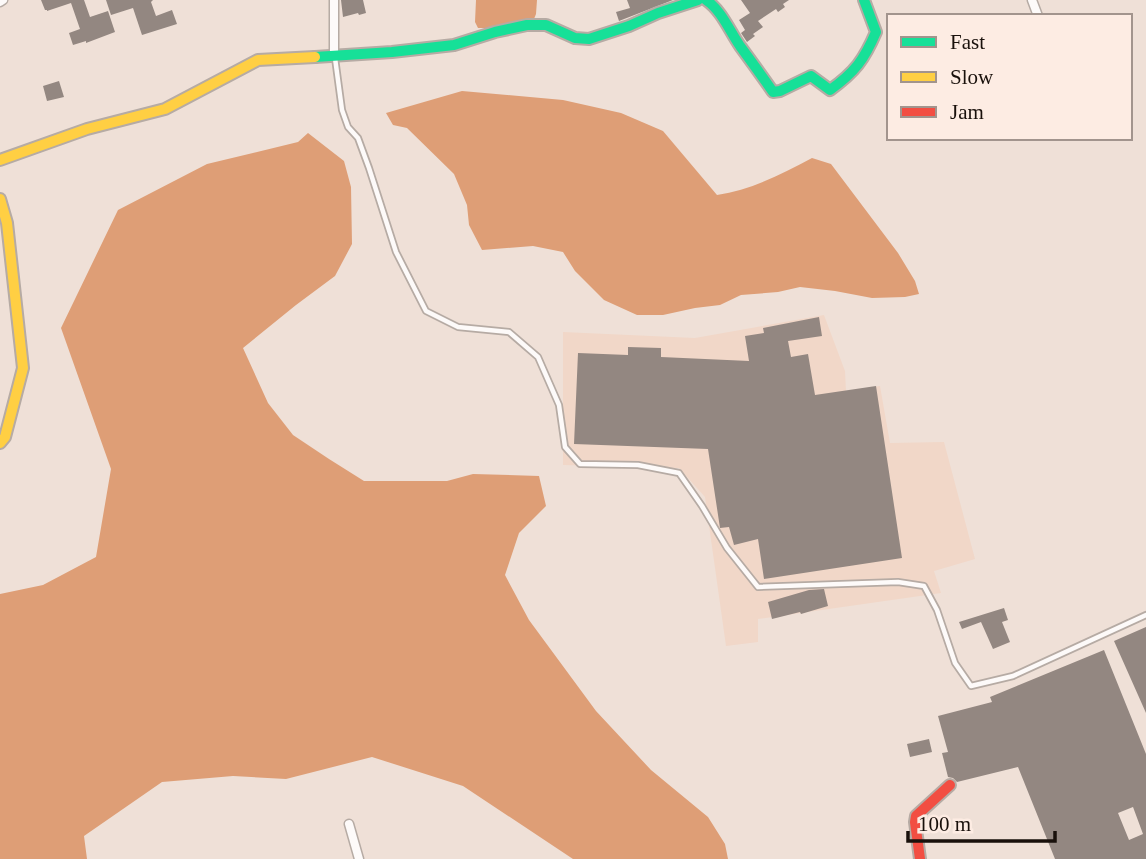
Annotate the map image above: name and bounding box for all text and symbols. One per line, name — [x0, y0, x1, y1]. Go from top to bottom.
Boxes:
legend — [887, 14, 1132, 140]
text: Fast — [950, 30, 985, 54]
text: Slow — [950, 65, 994, 89]
text: Jam — [950, 100, 984, 124]
scale bar — [908, 800, 1055, 844]
text: 100 m — [918, 812, 971, 836]

